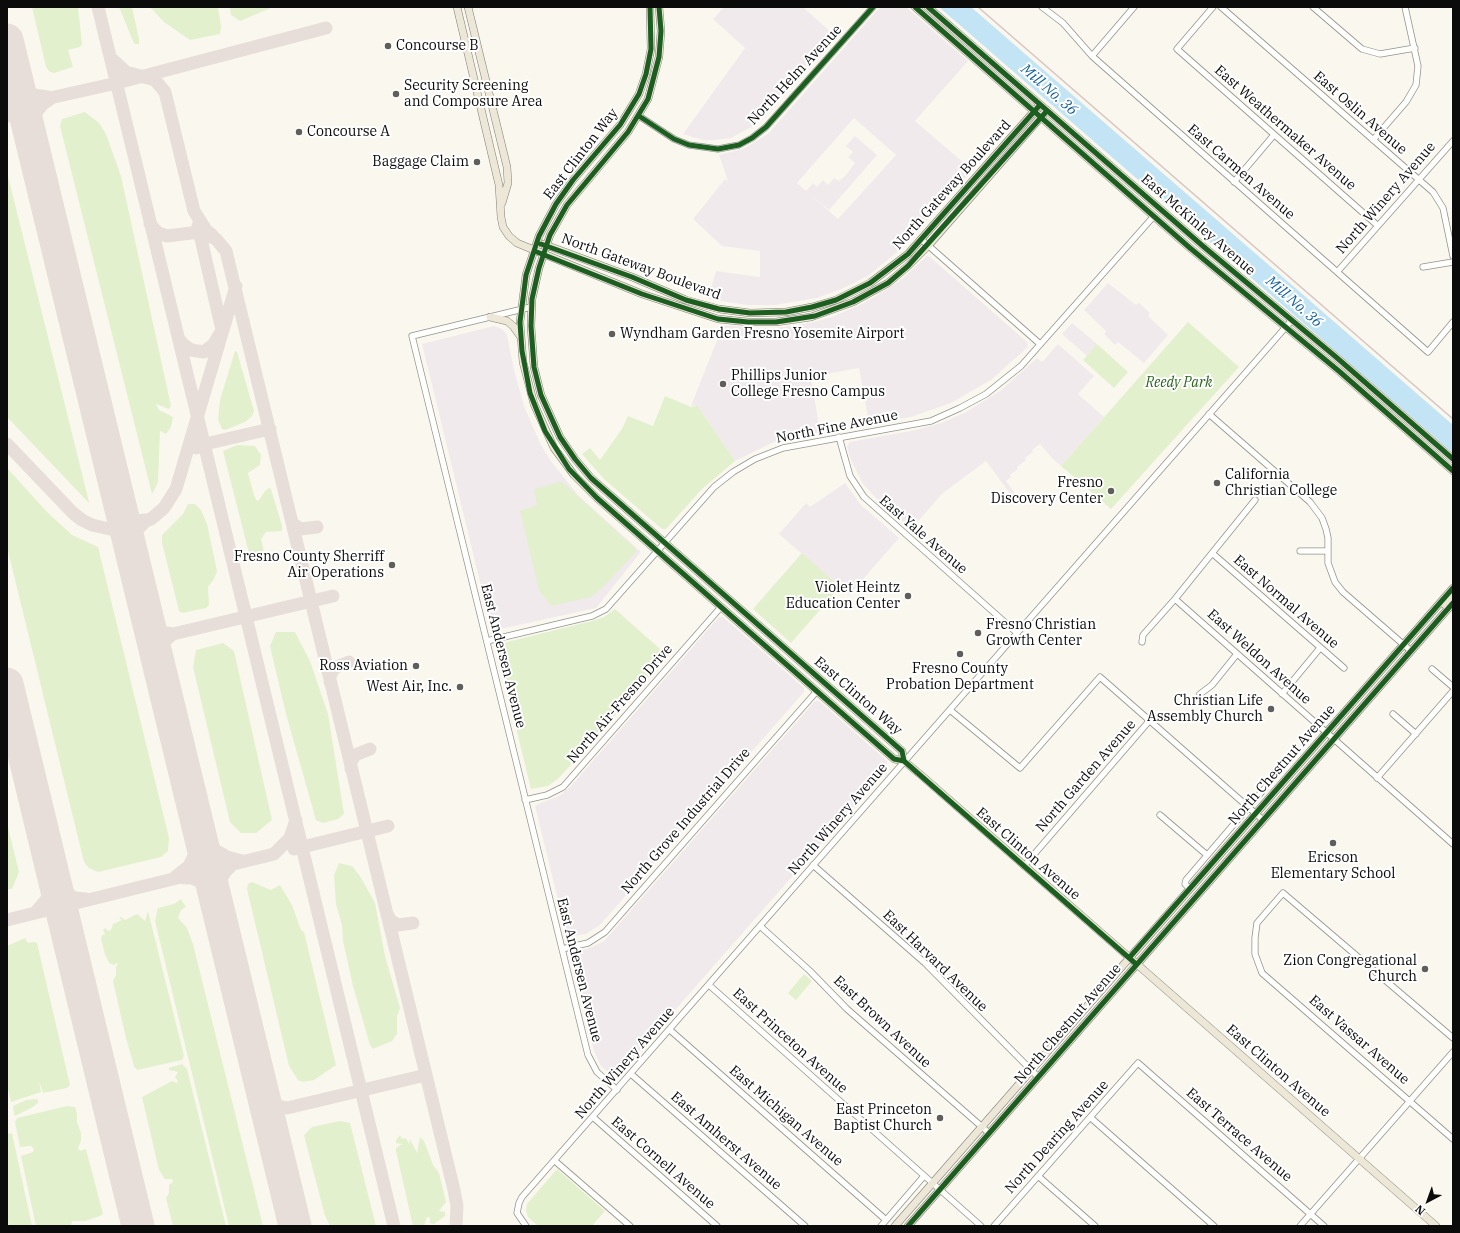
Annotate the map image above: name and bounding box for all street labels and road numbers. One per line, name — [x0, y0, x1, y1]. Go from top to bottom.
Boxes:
street label: North Helm Avenue — [744, 22, 846, 128]
street label: East Weathermaker Avenue — [1211, 62, 1359, 194]
street label: East Oslin Avenue — [1310, 68, 1410, 158]
street label: East Clinton Way — [540, 105, 622, 203]
street label: North Gateway Boulevard — [889, 117, 1015, 253]
street label: East Carmen Avenue — [1184, 121, 1298, 223]
street label: North Winery Avenue — [1333, 139, 1439, 257]
street label: East McKinley Avenue — [1137, 171, 1259, 279]
street label: North Gateway Boulevard — [559, 230, 723, 304]
street label: North Fine Avenue — [775, 407, 899, 447]
street label: East Yale Avenue — [876, 492, 970, 578]
street label: East Normal Avenue — [1230, 552, 1342, 652]
street label: East Andersen Avenue — [477, 582, 529, 730]
street label: East Weldon Avenue — [1204, 606, 1314, 708]
street label: North Air-Fresno Drive — [564, 641, 676, 767]
street label: East Clinton Way — [811, 653, 905, 739]
street label: North Chestnut Avenue — [1225, 701, 1339, 829]
street label: North Garden Avenue — [1033, 716, 1139, 836]
street label: North Grove Industrial Drive — [618, 745, 754, 897]
street label: North Winery Avenue — [785, 760, 891, 878]
street label: East Clinton Avenue — [973, 804, 1083, 904]
street label: East Andersen Avenue — [553, 896, 605, 1044]
street label: East Harvard Avenue — [879, 907, 991, 1015]
street label: North Chestnut Avenue — [1011, 960, 1125, 1088]
street label: East Brown Avenue — [830, 972, 934, 1072]
street label: East Princeton Avenue — [729, 985, 851, 1097]
street label: East Vassar Avenue — [1305, 992, 1413, 1088]
street label: North Winery Avenue — [572, 1004, 678, 1122]
street label: East Clinton Avenue — [1223, 1021, 1333, 1121]
street label: East Michigan Avenue — [726, 1062, 846, 1170]
street label: North Dearing Avenue — [1002, 1077, 1112, 1197]
street label: East Terrace Avenue — [1183, 1084, 1295, 1186]
street label: East Amherst Avenue — [667, 1088, 785, 1194]
street label: East Cornell Avenue — [608, 1113, 718, 1213]

